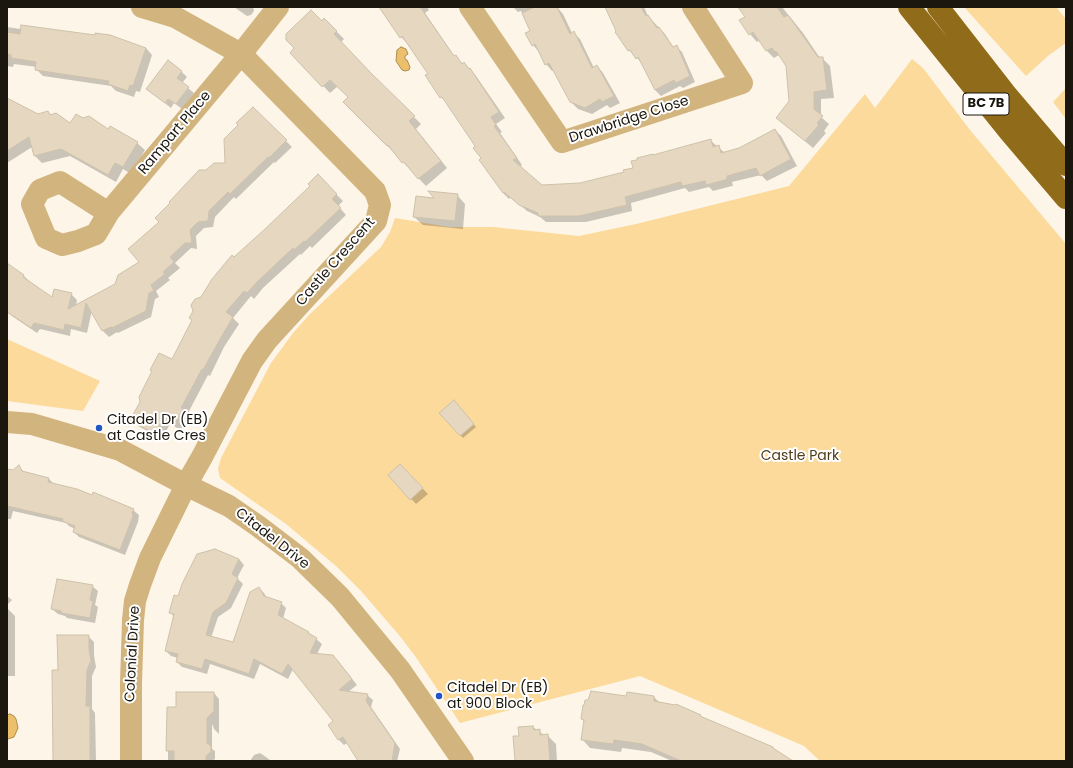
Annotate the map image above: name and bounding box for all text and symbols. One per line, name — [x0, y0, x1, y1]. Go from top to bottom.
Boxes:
street label: Rampart Place — [135, 88, 215, 178]
street label: Drawbridge Close — [567, 93, 691, 147]
road number: BC 7B — [963, 93, 1009, 115]
street label: Castle Crescent — [293, 214, 379, 310]
place label: Citadel Dr (EB) at Castle Cres — [107, 412, 208, 444]
marker: Citadel Dr (EB) at Castle Cres — [94, 423, 104, 433]
park label: Castle Park — [761, 448, 839, 464]
street label: Citadel Drive — [232, 505, 312, 573]
street label: Colonial Drive — [122, 605, 144, 703]
place label: Citadel Dr (EB) at 900 Block — [447, 680, 548, 712]
marker: Citadel Dr (EB) at 900 Block — [434, 691, 444, 701]

